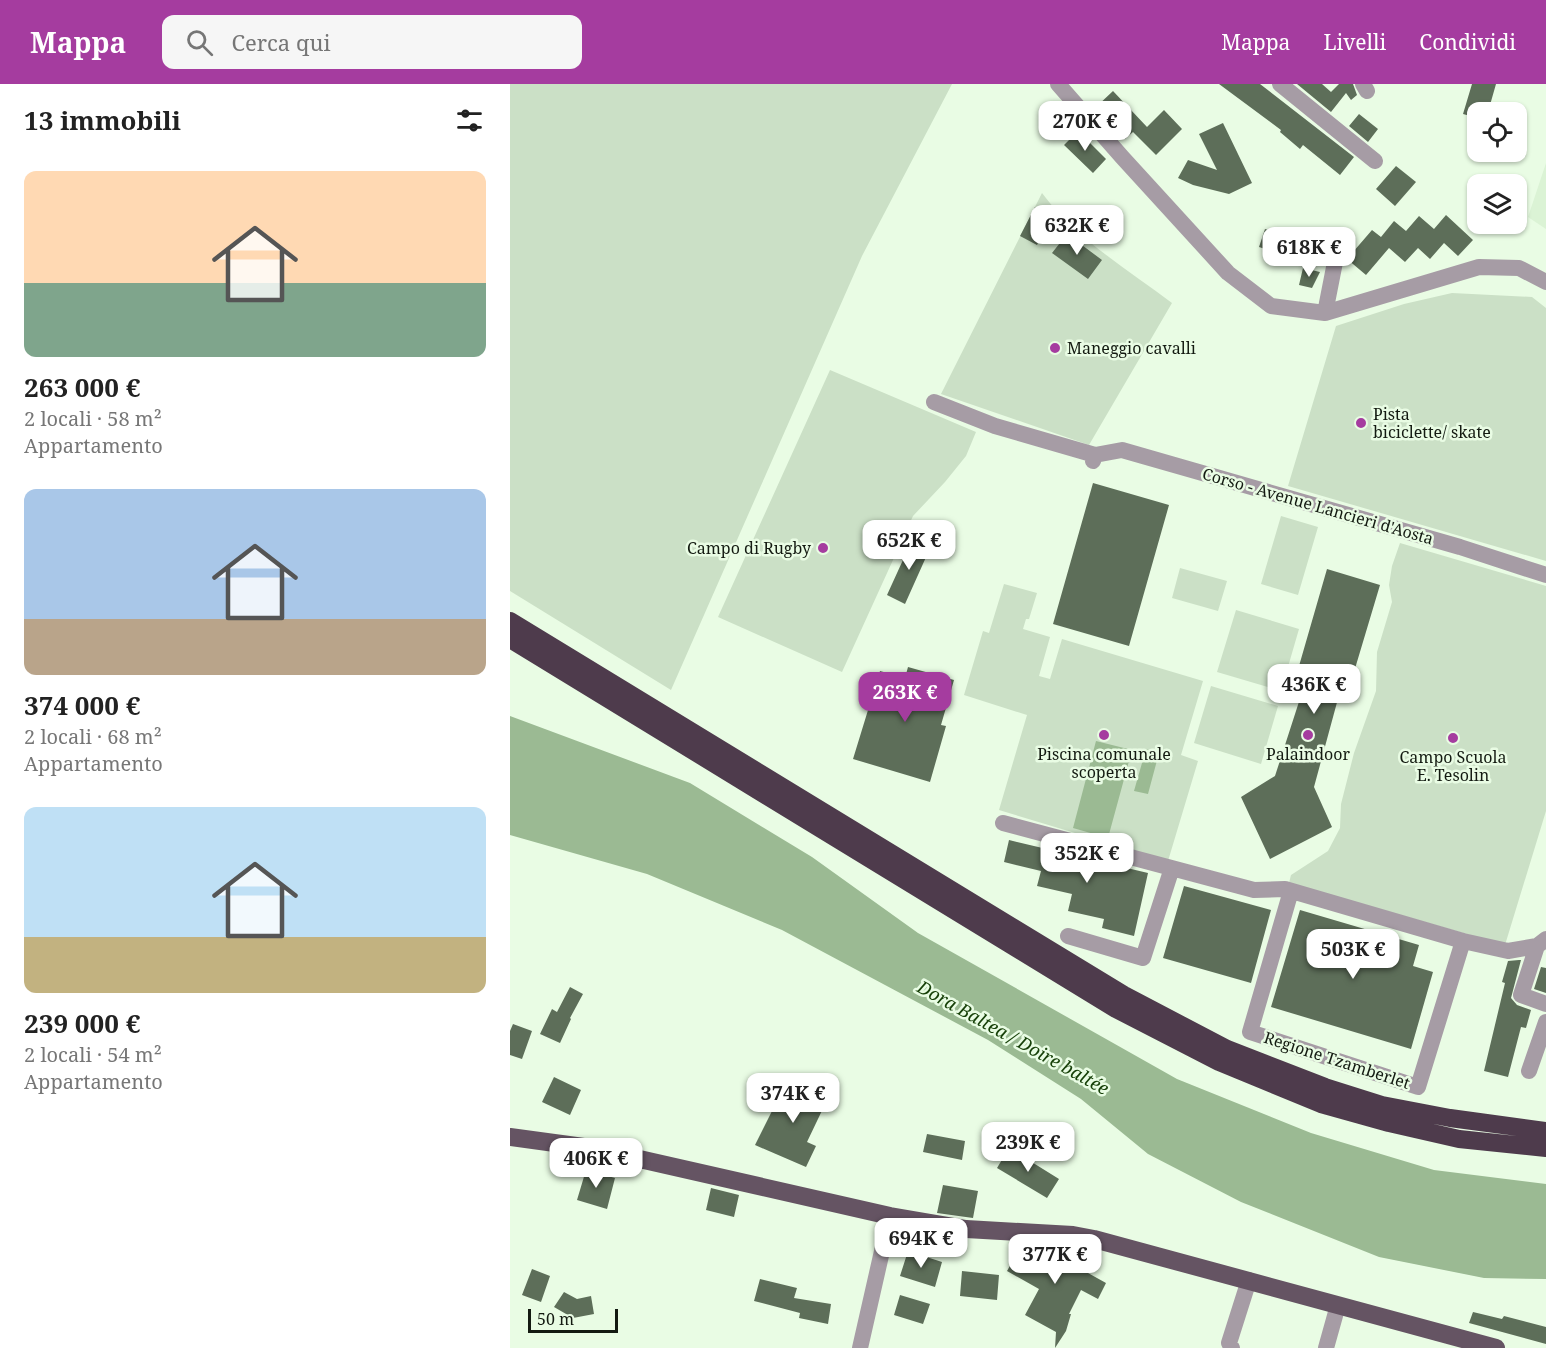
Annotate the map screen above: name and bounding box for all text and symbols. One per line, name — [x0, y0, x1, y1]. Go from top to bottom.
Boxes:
search box — [162, 15, 582, 69]
text: Mappa — [30, 23, 126, 61]
icon: search — [183, 26, 216, 59]
text: Cerca qui — [231, 27, 330, 57]
text: Mappa — [1221, 28, 1290, 56]
text: Livelli — [1323, 28, 1386, 56]
text: Condividi — [1419, 28, 1516, 56]
pin: 270K € — [1036, 101, 1134, 152]
text: 13 immobili — [24, 102, 181, 138]
map controls — [1467, 102, 1527, 234]
button: locate — [1467, 102, 1527, 162]
icon: filters — [453, 104, 486, 137]
text: 270K € — [1053, 107, 1117, 134]
button: layers — [1467, 174, 1527, 234]
pin: 632K € — [1028, 205, 1126, 256]
icon: home — [201, 210, 309, 318]
text: 632K € — [1045, 211, 1109, 238]
pin: 618K € — [1260, 227, 1358, 278]
text: 618K € — [1277, 233, 1341, 260]
place label: Maneggio cavalli — [1067, 337, 1196, 359]
marker: Maneggio cavalli — [1048, 341, 1062, 355]
text: 263 000 € — [24, 369, 140, 405]
place label: Pista biciclette/ skate — [1373, 403, 1491, 443]
text: 2 locali · 58 m² — [24, 405, 162, 432]
marker: Pista biciclette/ skate — [1354, 416, 1368, 430]
text: Appartamento — [24, 432, 163, 459]
street label: Corso - Avenue Lancieri d'Aosta — [1200, 462, 1436, 550]
pin: 652K € — [860, 520, 958, 571]
text: 652K € — [877, 526, 941, 553]
icon: home — [201, 528, 309, 636]
place label: Campo di Rugby — [687, 537, 812, 559]
marker: Campo di Rugby — [816, 541, 830, 555]
pin: 436K € — [1265, 664, 1363, 715]
text: 436K € — [1282, 670, 1346, 697]
pin: 263K € — [856, 672, 954, 723]
text: 263K € — [873, 678, 937, 705]
text: 374 000 € — [24, 687, 140, 723]
text: 2 locali · 68 m² — [24, 723, 162, 750]
marker: Piscina comunale scoperta — [1097, 728, 1111, 742]
marker: Palaindoor — [1301, 728, 1315, 742]
marker: Campo Scuola E. Tesolin — [1446, 731, 1460, 745]
place label: Piscina comunale scoperta — [1037, 743, 1171, 783]
place label: Palaindoor — [1266, 743, 1350, 765]
place label: Campo Scuola E. Tesolin — [1399, 746, 1507, 786]
text: Appartamento — [24, 750, 163, 777]
pin: 352K € — [1038, 833, 1136, 884]
text: 352K € — [1055, 839, 1119, 866]
icon: home — [201, 846, 309, 954]
pin: 503K € — [1304, 929, 1402, 980]
text: 503K € — [1321, 935, 1385, 962]
water label: Dora Baltea / Doire baltée — [913, 974, 1114, 1100]
text: 239 000 € — [24, 1005, 140, 1041]
street label: Regione Tzamberlet — [1261, 1026, 1413, 1094]
text: 2 locali · 54 m² — [24, 1041, 162, 1068]
text: Appartamento — [24, 1068, 163, 1095]
pin: 374K € — [744, 1073, 842, 1124]
text: 374K € — [761, 1079, 825, 1106]
pin: 239K € — [979, 1122, 1077, 1173]
text: 239K € — [996, 1128, 1060, 1155]
pin: 406K € — [547, 1138, 645, 1189]
text: 406K € — [564, 1144, 628, 1171]
pin: 694K € — [872, 1218, 970, 1269]
text: 694K € — [889, 1224, 953, 1251]
pin: 377K € — [1006, 1234, 1104, 1285]
text: 377K € — [1023, 1240, 1087, 1267]
scale bar — [528, 1306, 618, 1334]
text: 50 m — [537, 1308, 574, 1330]

